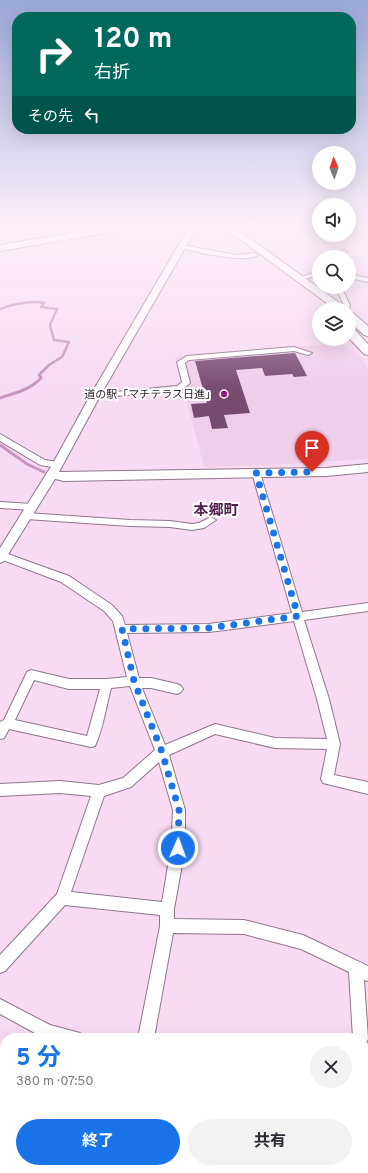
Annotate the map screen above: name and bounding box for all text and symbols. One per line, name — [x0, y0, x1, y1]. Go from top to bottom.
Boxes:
text: 120 m — [94, 22, 172, 58]
icon: right — [28, 28, 80, 80]
text: 右折 — [94, 62, 130, 85]
icon: left — [81, 104, 103, 126]
text: その先 — [28, 108, 73, 127]
north arrow — [312, 146, 356, 190]
map controls — [312, 146, 356, 346]
button: sound — [312, 198, 356, 242]
button: search — [312, 250, 356, 294]
button: layers — [312, 302, 356, 346]
place label: 道の駅「マチテラス日進」 — [84, 388, 216, 402]
marker: 道の駅「マチテラス日進」 — [219, 389, 229, 399]
pin — [295, 431, 329, 472]
icon: arrive — [301, 437, 323, 459]
district label: 本郷町 — [193, 502, 239, 521]
position arrow — [157, 827, 199, 869]
text: 5 分 — [16, 1044, 61, 1074]
button: close — [310, 1046, 352, 1088]
text: 380 m · 07:50 — [16, 1074, 94, 1090]
button: 終了 — [16, 1119, 180, 1165]
button: 共有 — [188, 1119, 352, 1165]

